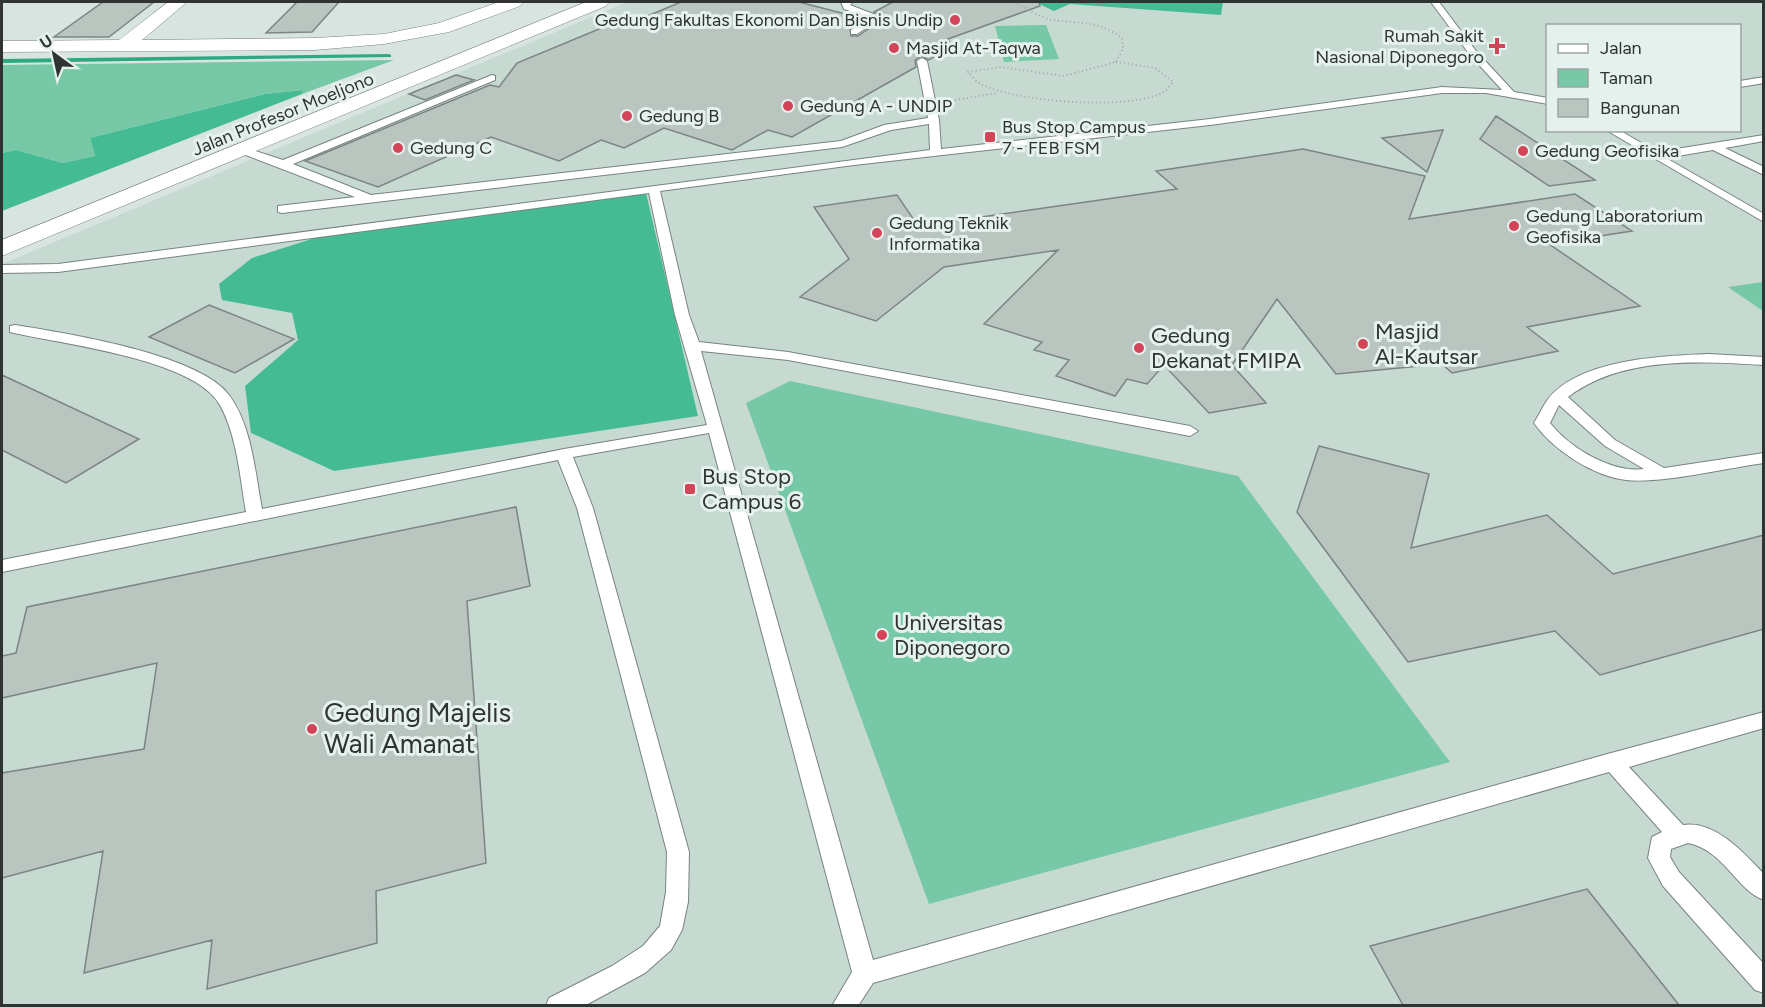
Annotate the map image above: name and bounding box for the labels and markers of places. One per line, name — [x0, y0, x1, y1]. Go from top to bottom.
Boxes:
place label: Gedung Fakultas Ekonomi Dan Bisnis Undip — [595, 9, 943, 31]
marker: Gedung Fakultas Ekonomi Dan Bisnis Undip — [948, 13, 962, 27]
place label: Rumah Sakit Nasional Diponegoro — [1315, 25, 1484, 68]
place label: Masjid At-Taqwa — [906, 37, 1041, 59]
marker: Rumah Sakit Nasional Diponegoro — [1488, 37, 1506, 55]
marker: Masjid At-Taqwa — [887, 41, 901, 55]
place label: Gedung A - UNDIP — [800, 95, 952, 117]
marker: Gedung A - UNDIP — [781, 99, 795, 113]
place label: Gedung B — [639, 105, 719, 127]
marker: Gedung B — [620, 109, 634, 123]
place label: Bus Stop Campus 7 - FEB FSM — [1002, 116, 1146, 159]
marker: Bus Stop Campus 7 - FEB FSM — [983, 130, 997, 144]
place label: Gedung C — [410, 137, 492, 159]
place label: Gedung Geofisika — [1535, 140, 1679, 162]
marker: Gedung C — [391, 141, 405, 155]
marker: Gedung Geofisika — [1516, 144, 1530, 158]
place label: Gedung Laboratorium Geofisika — [1526, 205, 1703, 248]
place label: Gedung Teknik Informatika — [889, 212, 1009, 255]
marker: Gedung Laboratorium Geofisika — [1507, 219, 1521, 233]
marker: Gedung Teknik Informatika — [870, 226, 884, 240]
place label: Masjid Al-Kautsar — [1375, 318, 1478, 370]
place label: Gedung Dekanat FMIPA — [1151, 322, 1301, 374]
marker: Masjid Al-Kautsar — [1356, 337, 1370, 351]
marker: Gedung Dekanat FMIPA — [1132, 341, 1146, 355]
place label: Bus Stop Campus 6 — [702, 463, 801, 515]
marker: Bus Stop Campus 6 — [683, 482, 697, 496]
place label: Universitas Diponegoro — [894, 609, 1010, 661]
marker: Universitas Diponegoro — [875, 628, 889, 642]
place label: Gedung Majelis Wali Amanat — [324, 696, 511, 760]
marker: Gedung Majelis Wali Amanat — [305, 722, 319, 736]

